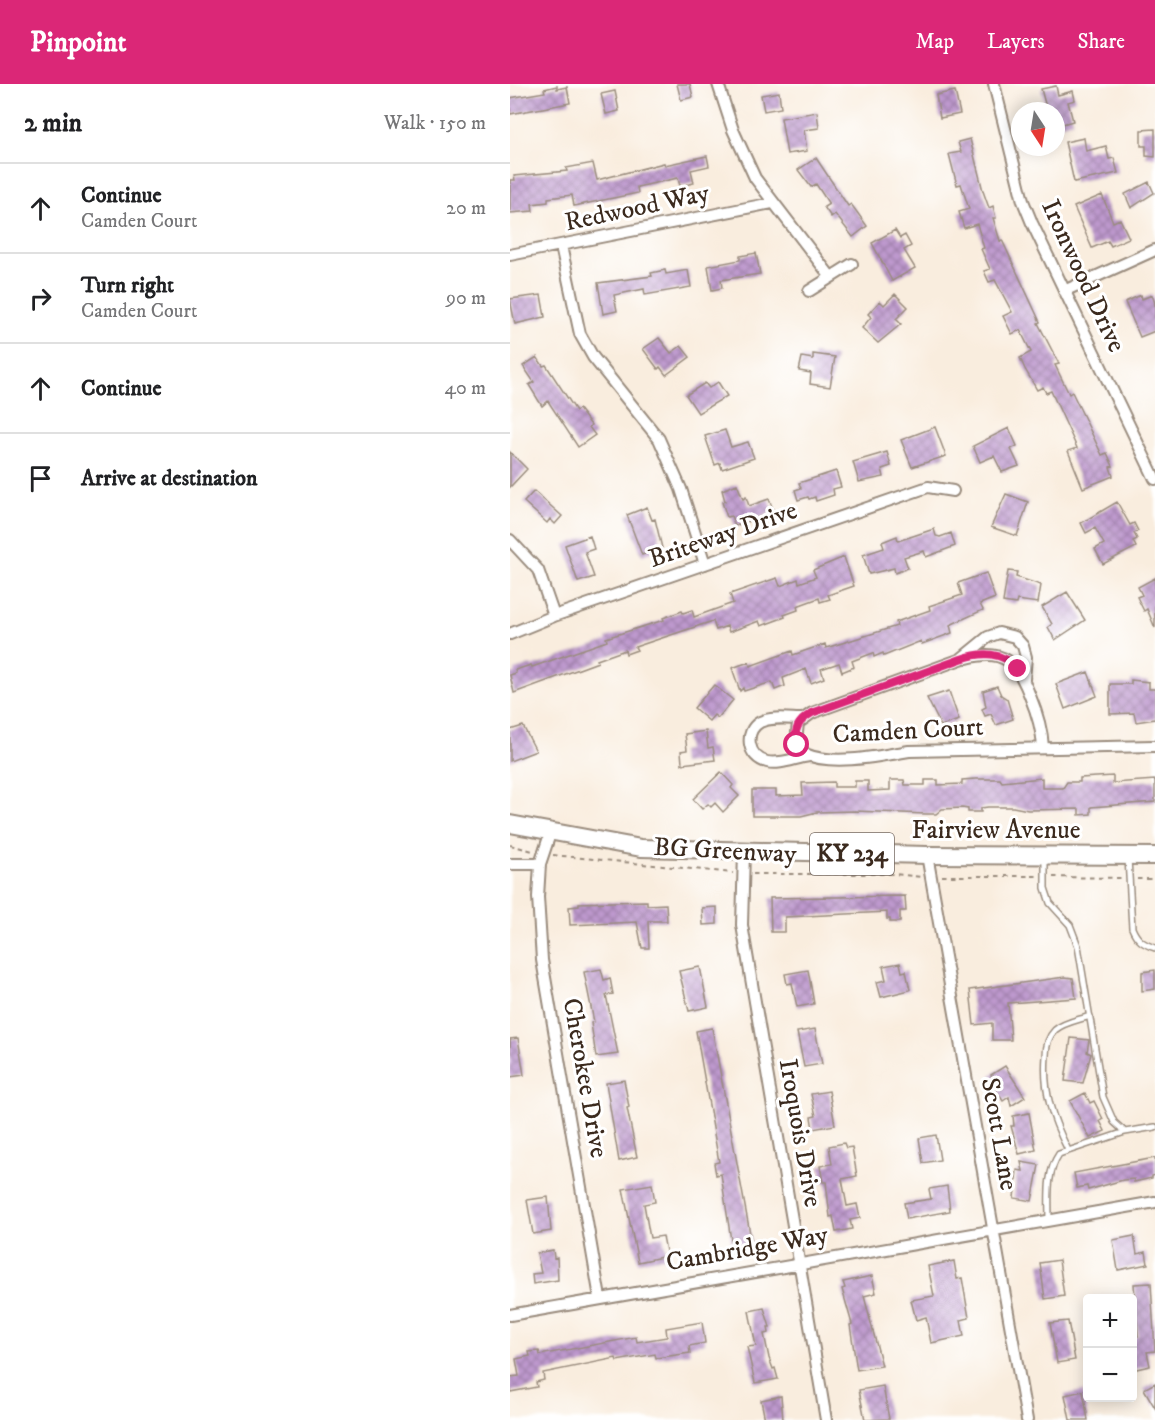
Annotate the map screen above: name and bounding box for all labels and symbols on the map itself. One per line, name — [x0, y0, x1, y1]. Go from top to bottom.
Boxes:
north arrow — [1011, 102, 1065, 156]
street label: Redwood Way — [562, 176, 713, 239]
street label: Ironwood Drive — [1033, 194, 1133, 358]
street label: Briteway Drive — [644, 494, 802, 576]
route end — [1004, 655, 1030, 681]
street label: Camden Court — [832, 711, 984, 751]
route start — [783, 731, 809, 757]
street label: Fairview Avenue — [912, 814, 1080, 847]
street label: BG Greenway — [653, 831, 798, 871]
road number: KY 234 — [810, 833, 894, 875]
street label: Cherokee Drive — [555, 996, 615, 1160]
street label: Iroquois Drive — [771, 1056, 829, 1210]
street label: Scott Lane — [973, 1075, 1025, 1193]
street label: Cambridge Way — [664, 1218, 831, 1279]

